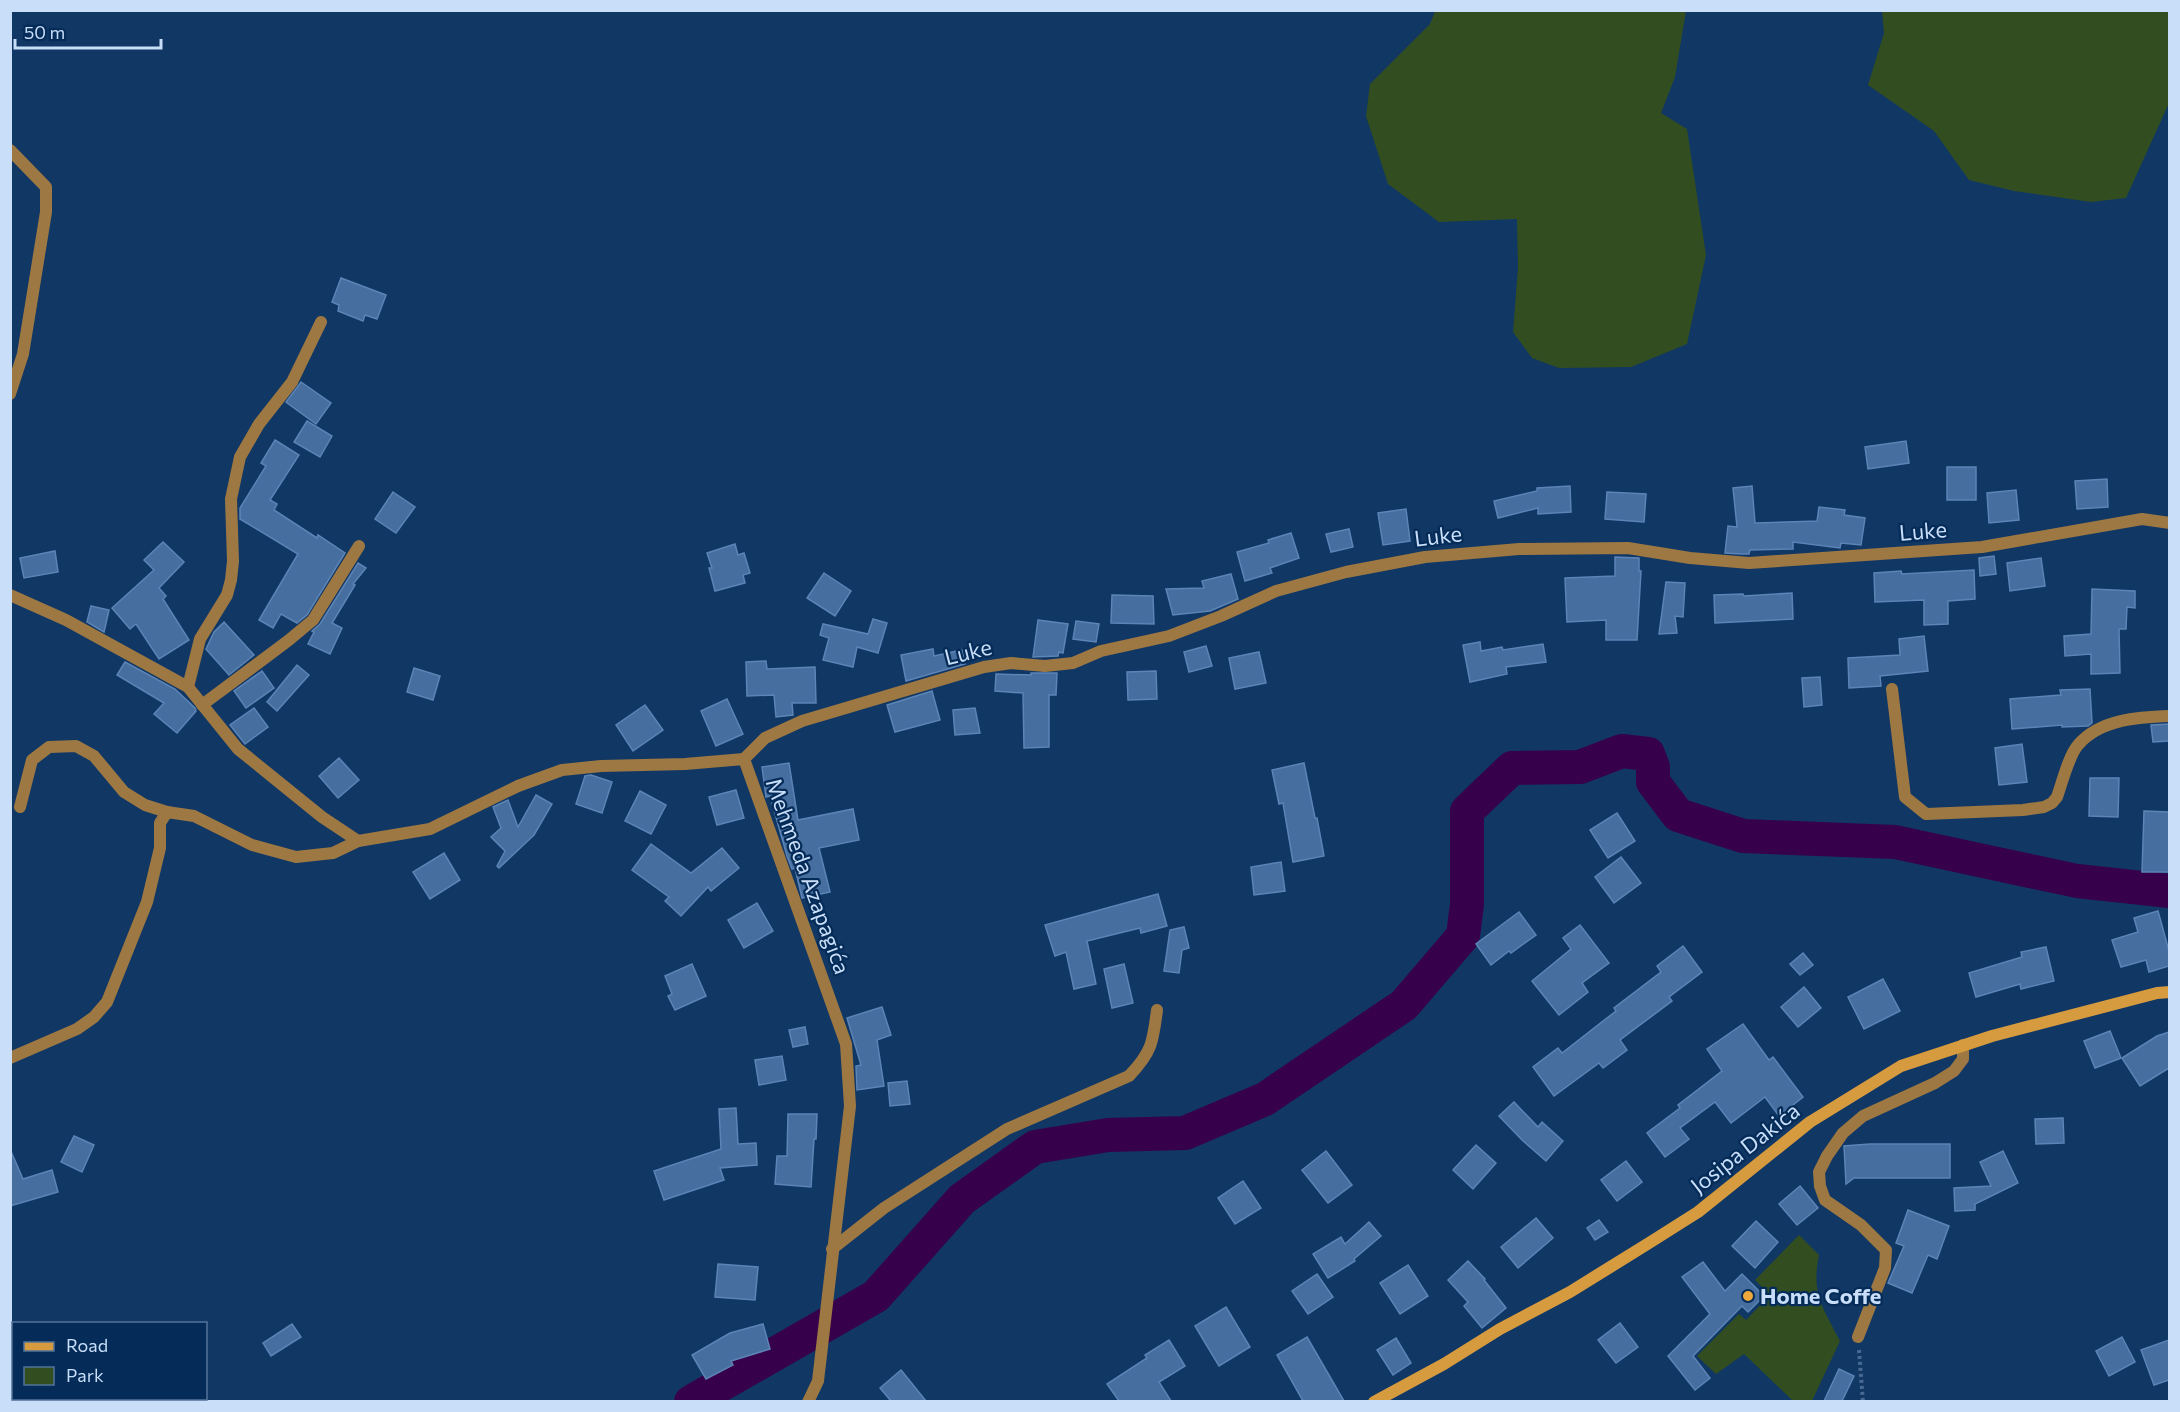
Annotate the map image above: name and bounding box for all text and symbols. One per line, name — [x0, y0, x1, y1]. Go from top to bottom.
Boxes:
scale bar — [15, 12, 160, 50]
text: 50 m — [24, 21, 65, 43]
street label: Luke — [1898, 515, 1948, 546]
street label: Luke — [1413, 519, 1463, 552]
street label: Luke — [941, 633, 994, 670]
street label: Mehmeda Azapagića — [760, 774, 856, 977]
street label: Josipa Dakića — [1685, 1097, 1805, 1199]
place label: Home Coffe — [1760, 1282, 1881, 1309]
marker: Home Coffe — [1741, 1289, 1755, 1303]
legend — [12, 1322, 207, 1400]
text: Road — [66, 1334, 108, 1356]
text: Park — [66, 1364, 104, 1386]

